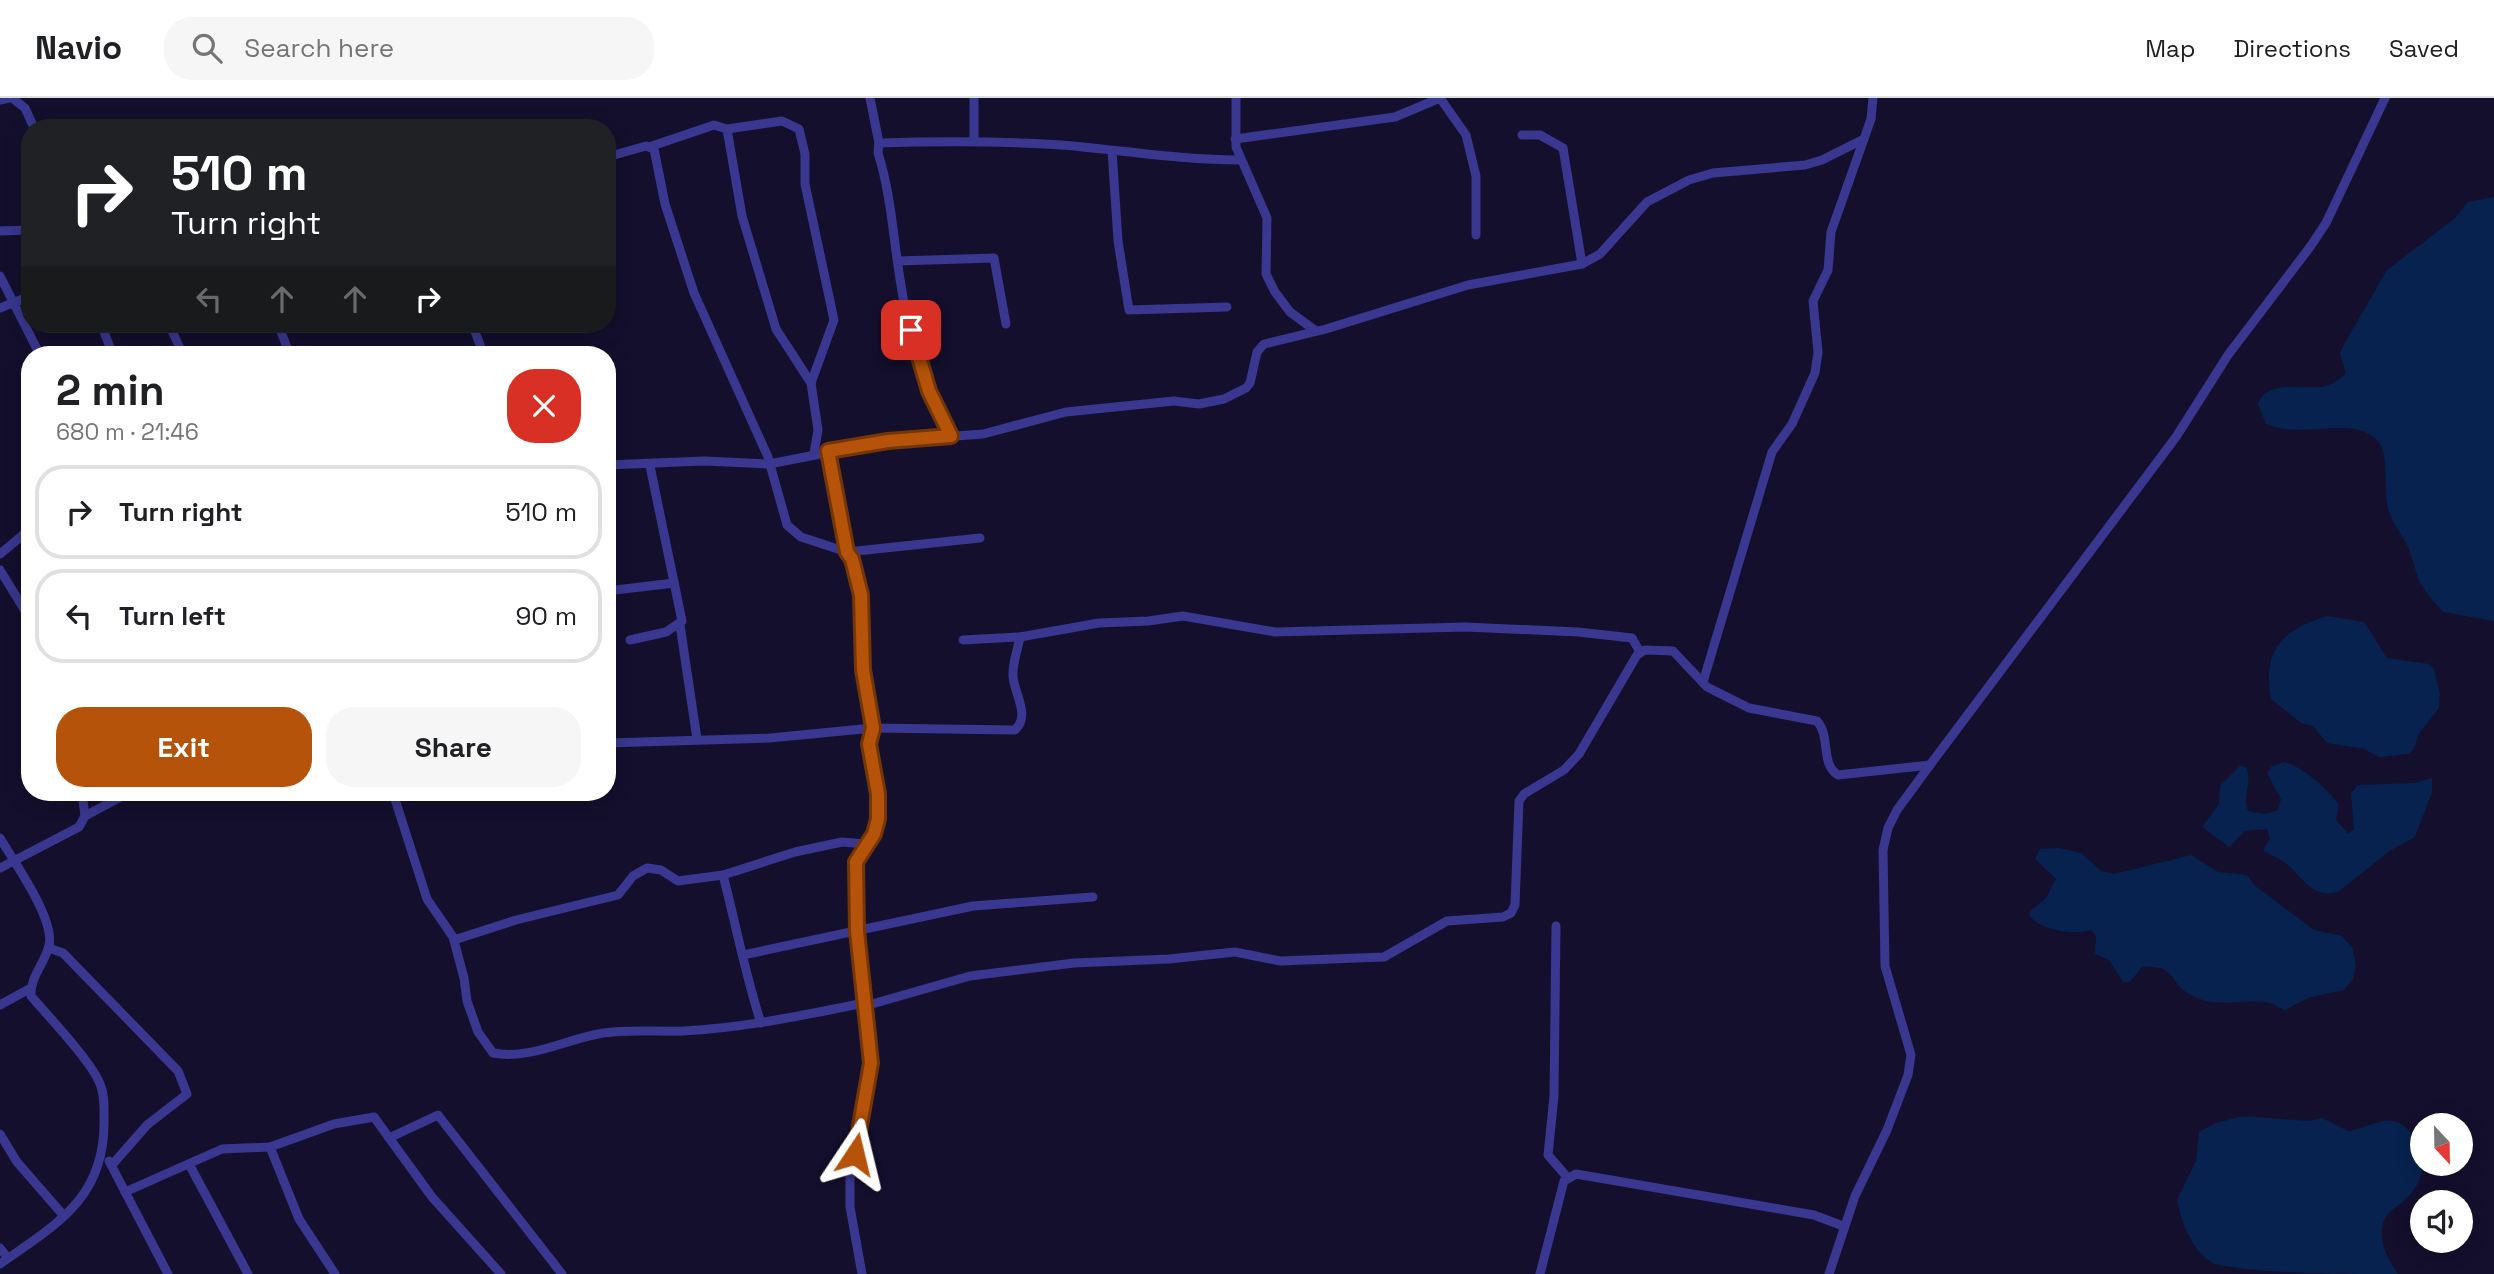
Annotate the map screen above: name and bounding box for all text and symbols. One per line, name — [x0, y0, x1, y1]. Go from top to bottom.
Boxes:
search box — [164, 17, 654, 80]
text: Navio — [35, 27, 122, 69]
icon: search — [188, 29, 226, 67]
text: Search here — [244, 31, 394, 65]
text: Map — [2145, 33, 2195, 64]
text: Directions — [2233, 33, 2351, 64]
text: Saved — [2389, 33, 2459, 64]
text: 510 m — [171, 142, 308, 204]
icon: right — [56, 147, 147, 238]
text: Turn right — [171, 203, 321, 243]
icon: left — [190, 280, 228, 318]
icon: ahead — [263, 280, 301, 318]
icon: ahead — [336, 280, 374, 318]
icon: right — [409, 280, 447, 318]
pin — [881, 300, 941, 360]
icon: arrive — [892, 311, 930, 349]
text: 2 min — [56, 364, 165, 417]
button: close — [507, 369, 581, 443]
text: 680 m · 21:46 — [56, 417, 199, 447]
icon: right — [60, 493, 98, 531]
text: Turn right — [119, 495, 243, 529]
text: 510 m — [505, 495, 577, 529]
icon: left — [60, 597, 98, 635]
text: Turn left — [119, 599, 226, 633]
text: 90 m — [515, 599, 577, 633]
button: Exit — [56, 707, 312, 787]
button: Share — [326, 707, 581, 787]
north arrow — [2410, 1113, 2473, 1176]
map controls — [2410, 1113, 2473, 1253]
position arrow — [818, 1117, 892, 1191]
button: sound — [2410, 1190, 2473, 1253]

